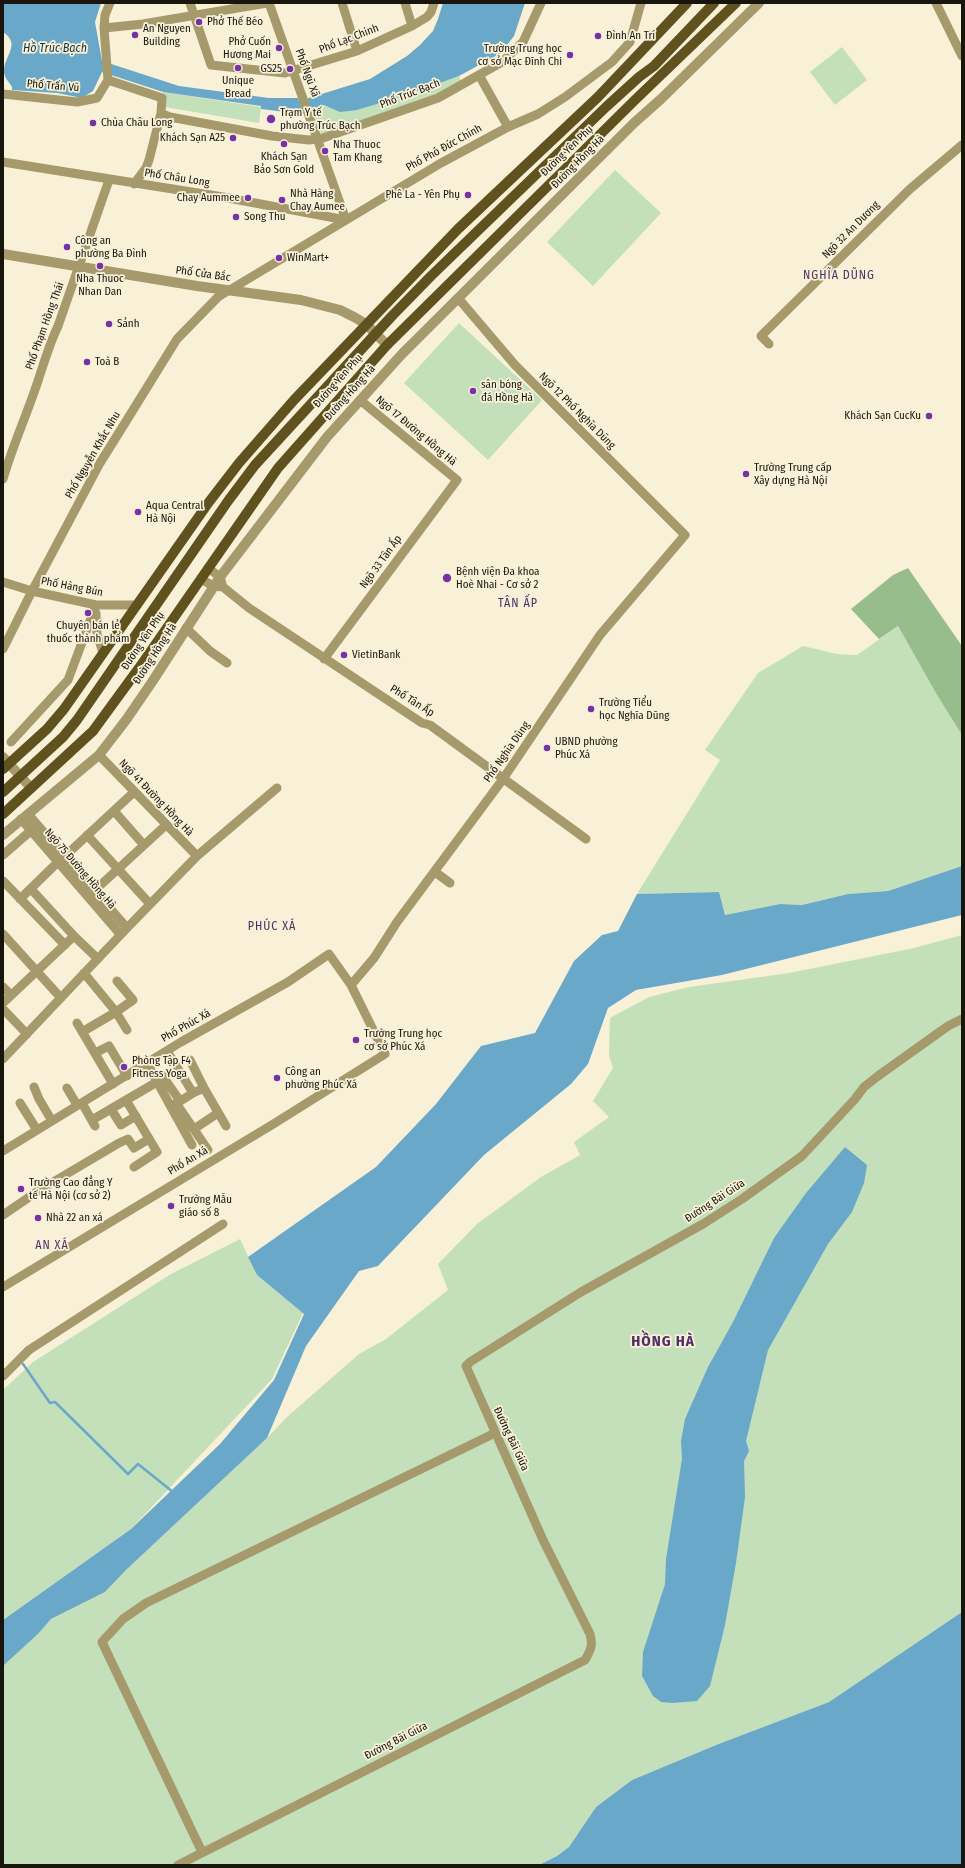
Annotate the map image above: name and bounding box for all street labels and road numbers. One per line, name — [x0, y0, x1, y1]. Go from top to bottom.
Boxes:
street label: Phố Lạc Chinh — [317, 22, 381, 56]
street label: Phố Ngũ Xã — [292, 47, 322, 99]
street label: Phố Trấn Vũ — [26, 77, 80, 95]
street label: Phố Trúc Bạch — [378, 77, 442, 111]
street label: Phố Phó Đức Chính — [404, 122, 484, 174]
street label: Đường Yên Phụ — [538, 123, 596, 179]
street label: Đường Hồng Hà — [549, 133, 607, 191]
street label: Phố Châu Long — [143, 166, 211, 190]
street label: Ngõ 32 An Dương — [820, 199, 882, 261]
street label: Phố Cửa Bắc — [175, 264, 231, 284]
street label: Phố Phạm Hồng Thái — [23, 280, 67, 372]
street label: Đường Yên Phụ — [310, 351, 366, 411]
street label: Đường Hồng Hà — [322, 363, 378, 423]
street label: Ngõ 12 Phố Nghĩa Dũng — [536, 370, 618, 452]
street label: Ngõ 17 Đường Hồng Hà — [373, 393, 459, 469]
street label: Phố Nguyễn Khắc Nhu — [63, 409, 123, 501]
street label: Ngõ 33 Tân Ấp — [357, 533, 405, 591]
street label: Phố Hàng Bún — [40, 575, 104, 599]
street label: Đường Yên Phụ — [119, 609, 167, 673]
street label: Đường Hồng Hà — [130, 621, 180, 687]
street label: Phố Tân Ấp — [387, 682, 437, 720]
street label: Phố Nghĩa Dũng — [481, 719, 533, 785]
street label: Ngõ 41 Đường Hồng Hà — [116, 757, 196, 839]
street label: Ngõ 75 Đường Hồng Hà — [42, 826, 118, 912]
street label: Phố Phúc Xá — [159, 1007, 213, 1045]
street label: Phố An Xá — [166, 1144, 210, 1178]
street label: Đường Bãi Giữa — [682, 1177, 748, 1225]
street label: Đường Bãi Giữa — [490, 1405, 532, 1473]
street label: Đường Bãi Giữa — [362, 1719, 430, 1763]

